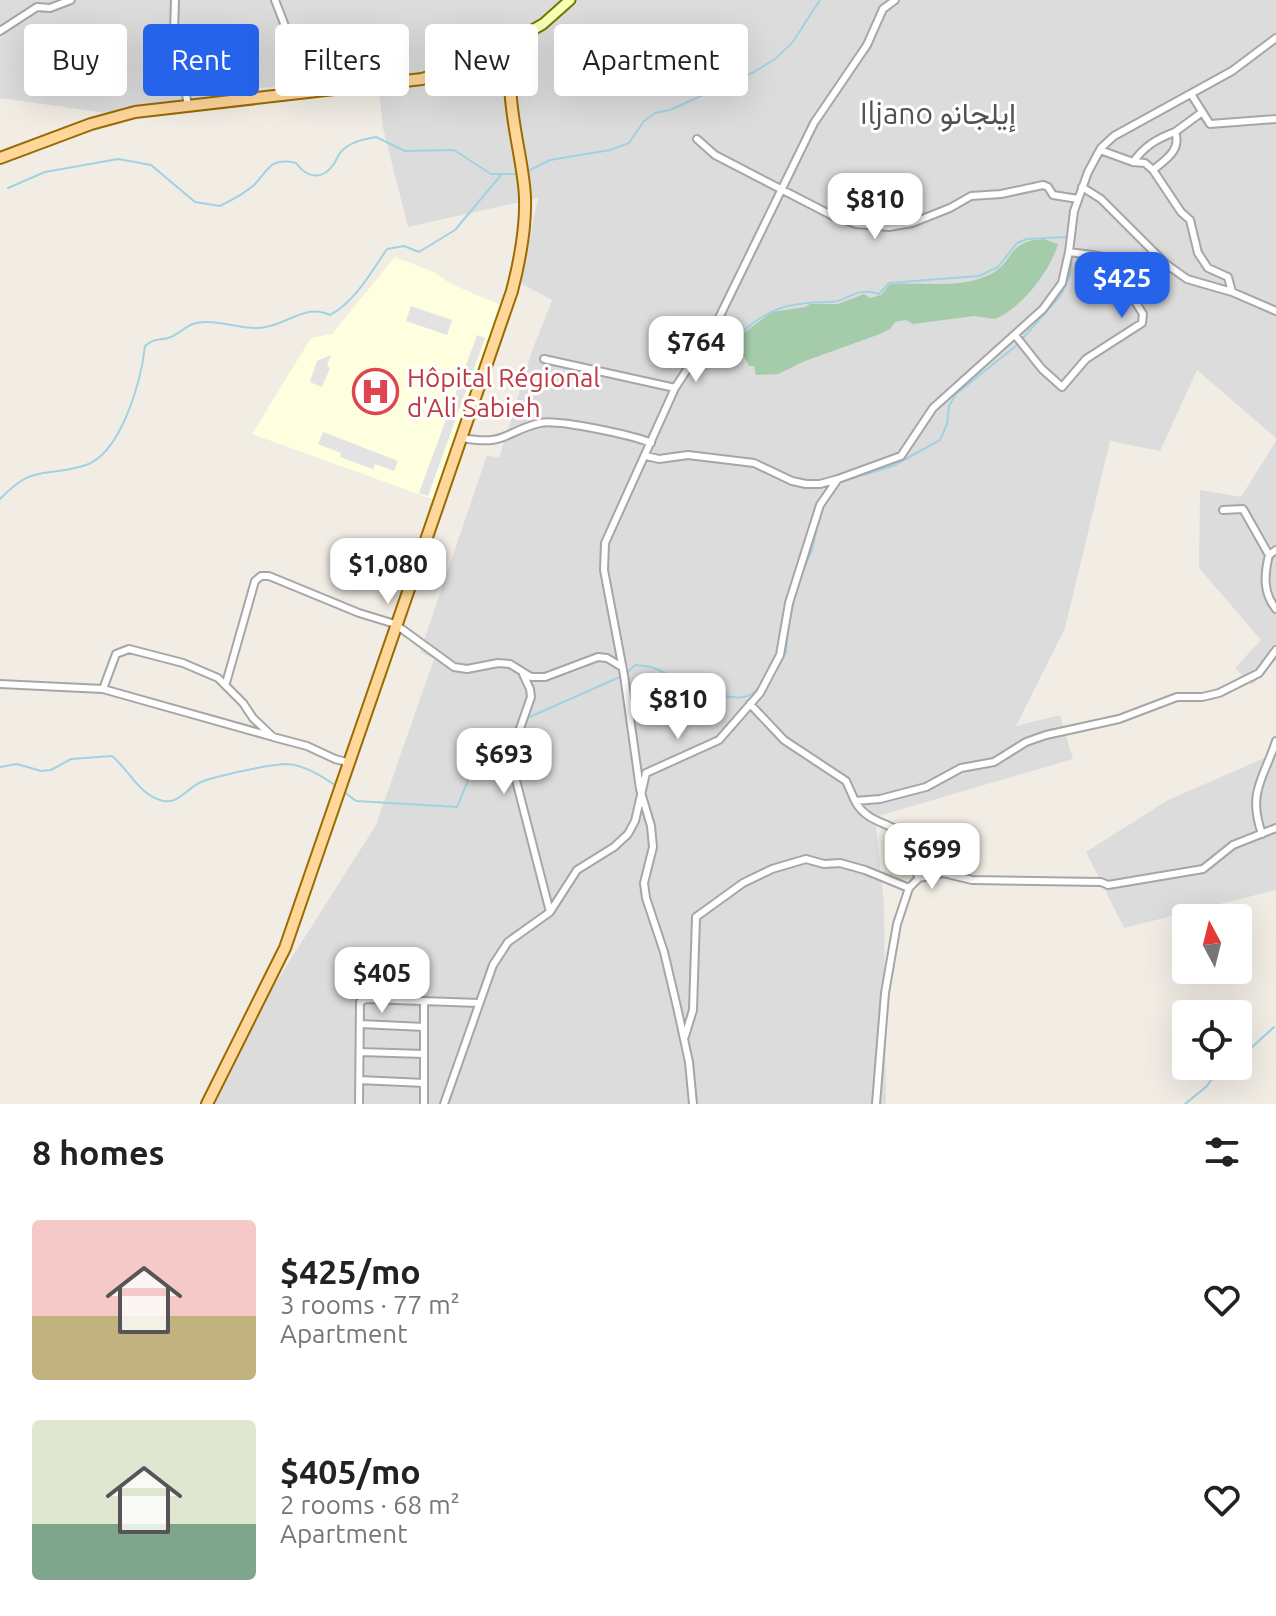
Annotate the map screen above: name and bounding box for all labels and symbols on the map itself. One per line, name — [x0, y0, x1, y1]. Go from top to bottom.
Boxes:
district label: Iljano إيلجانو — [860, 96, 1016, 133]
pin: $810 — [828, 173, 922, 241]
pin: $425 — [1075, 252, 1169, 320]
pin: $764 — [649, 316, 743, 384]
place label: Hôpital Régional d'Ali Sabieh — [407, 363, 600, 422]
hospital icon: Hôpital Régional d'Ali Sabieh — [352, 368, 400, 416]
pin: $1,080 — [323, 538, 453, 606]
pin: $810 — [631, 673, 725, 741]
pin: $693 — [457, 728, 551, 796]
pin: $699 — [885, 823, 979, 891]
north arrow — [1172, 904, 1252, 984]
pin: $405 — [335, 947, 429, 1015]

